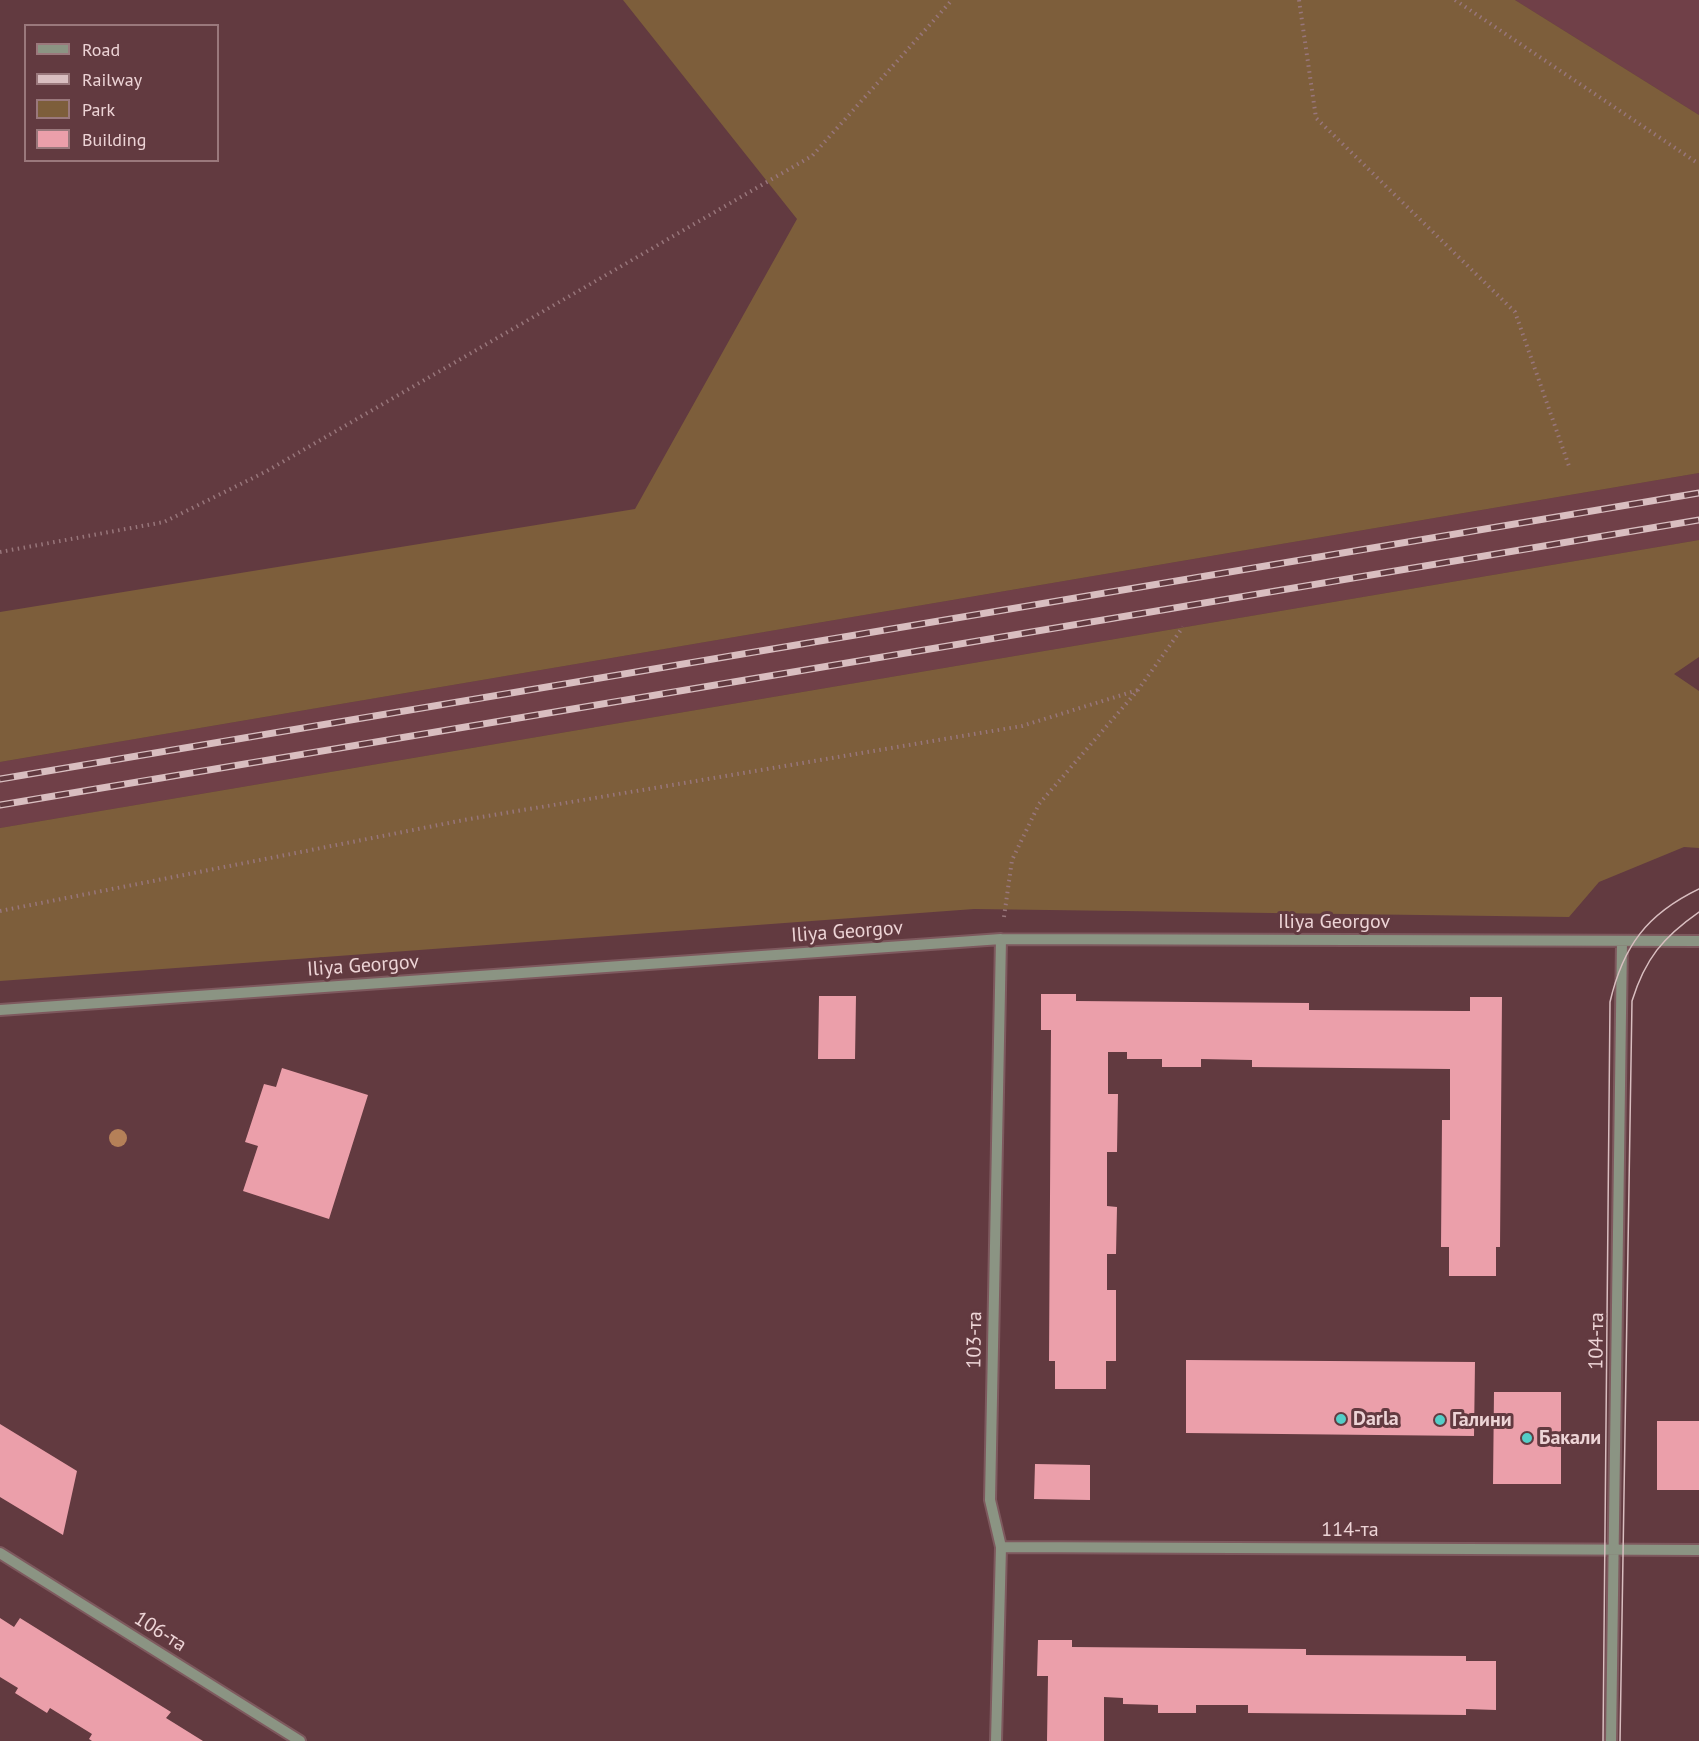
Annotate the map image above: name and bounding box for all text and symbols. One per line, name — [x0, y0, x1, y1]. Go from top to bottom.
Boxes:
legend — [24, 24, 219, 162]
text: Road — [82, 38, 120, 61]
text: Railway — [82, 68, 142, 91]
text: Park — [82, 98, 115, 121]
text: Building — [82, 128, 146, 151]
street label: Iliya Georgov — [1278, 910, 1390, 934]
street label: Iliya Georgov — [790, 916, 904, 948]
street label: Iliya Georgov — [306, 950, 420, 982]
street label: 103-та — [963, 1311, 987, 1369]
street label: 104-та — [1585, 1312, 1609, 1370]
place label: Darla — [1353, 1407, 1399, 1431]
place label: Галини — [1452, 1408, 1512, 1432]
marker: Darla — [1334, 1412, 1348, 1426]
marker: Галини — [1433, 1413, 1447, 1427]
place label: Бакали — [1539, 1426, 1601, 1450]
marker: Бакали — [1520, 1431, 1534, 1445]
street label: 114-та — [1321, 1518, 1379, 1542]
street label: 106-та — [129, 1607, 191, 1657]

